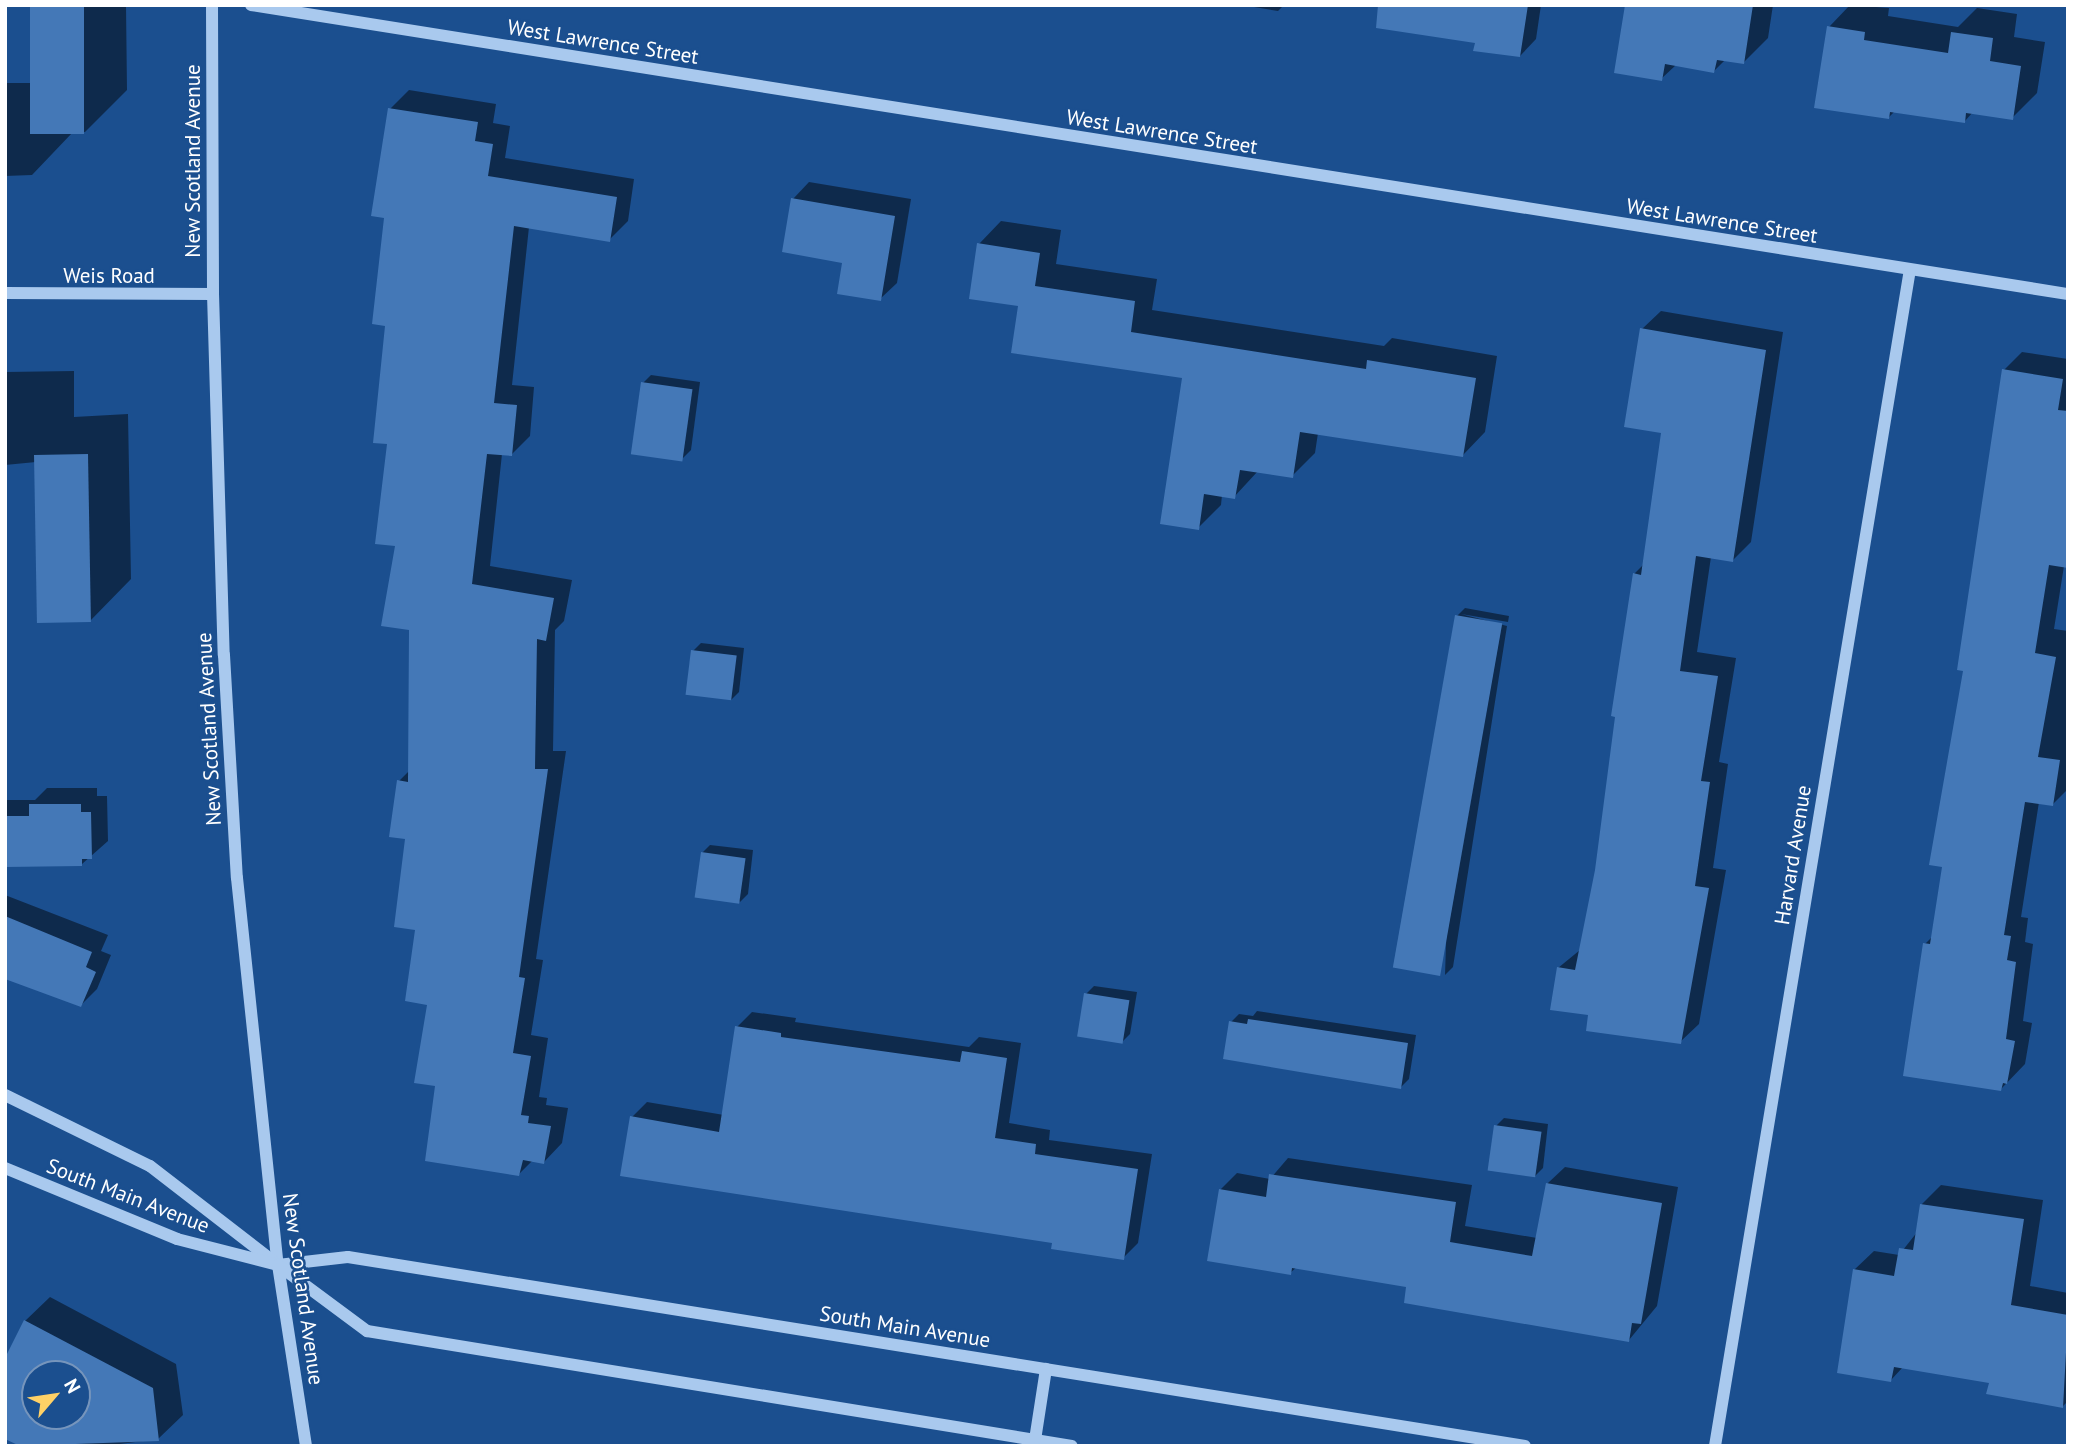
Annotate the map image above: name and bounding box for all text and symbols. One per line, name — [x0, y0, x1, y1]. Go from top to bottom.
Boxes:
street label: West Lawrence Street — [506, 14, 700, 70]
street label: New Scotland Avenue — [180, 64, 206, 258]
street label: West Lawrence Street — [1065, 104, 1259, 160]
street label: West Lawrence Street — [1625, 193, 1819, 249]
street label: Weis Road — [63, 263, 155, 289]
street label: New Scotland Avenue — [191, 631, 227, 827]
street label: Harvard Avenue — [1769, 783, 1817, 927]
street label: South Main Avenue — [43, 1153, 213, 1239]
street label: New Scotland Avenue — [277, 1191, 329, 1387]
street label: South Main Avenue — [817, 1301, 993, 1353]
north arrow — [21, 1360, 91, 1430]
text: N — [59, 1375, 86, 1397]

